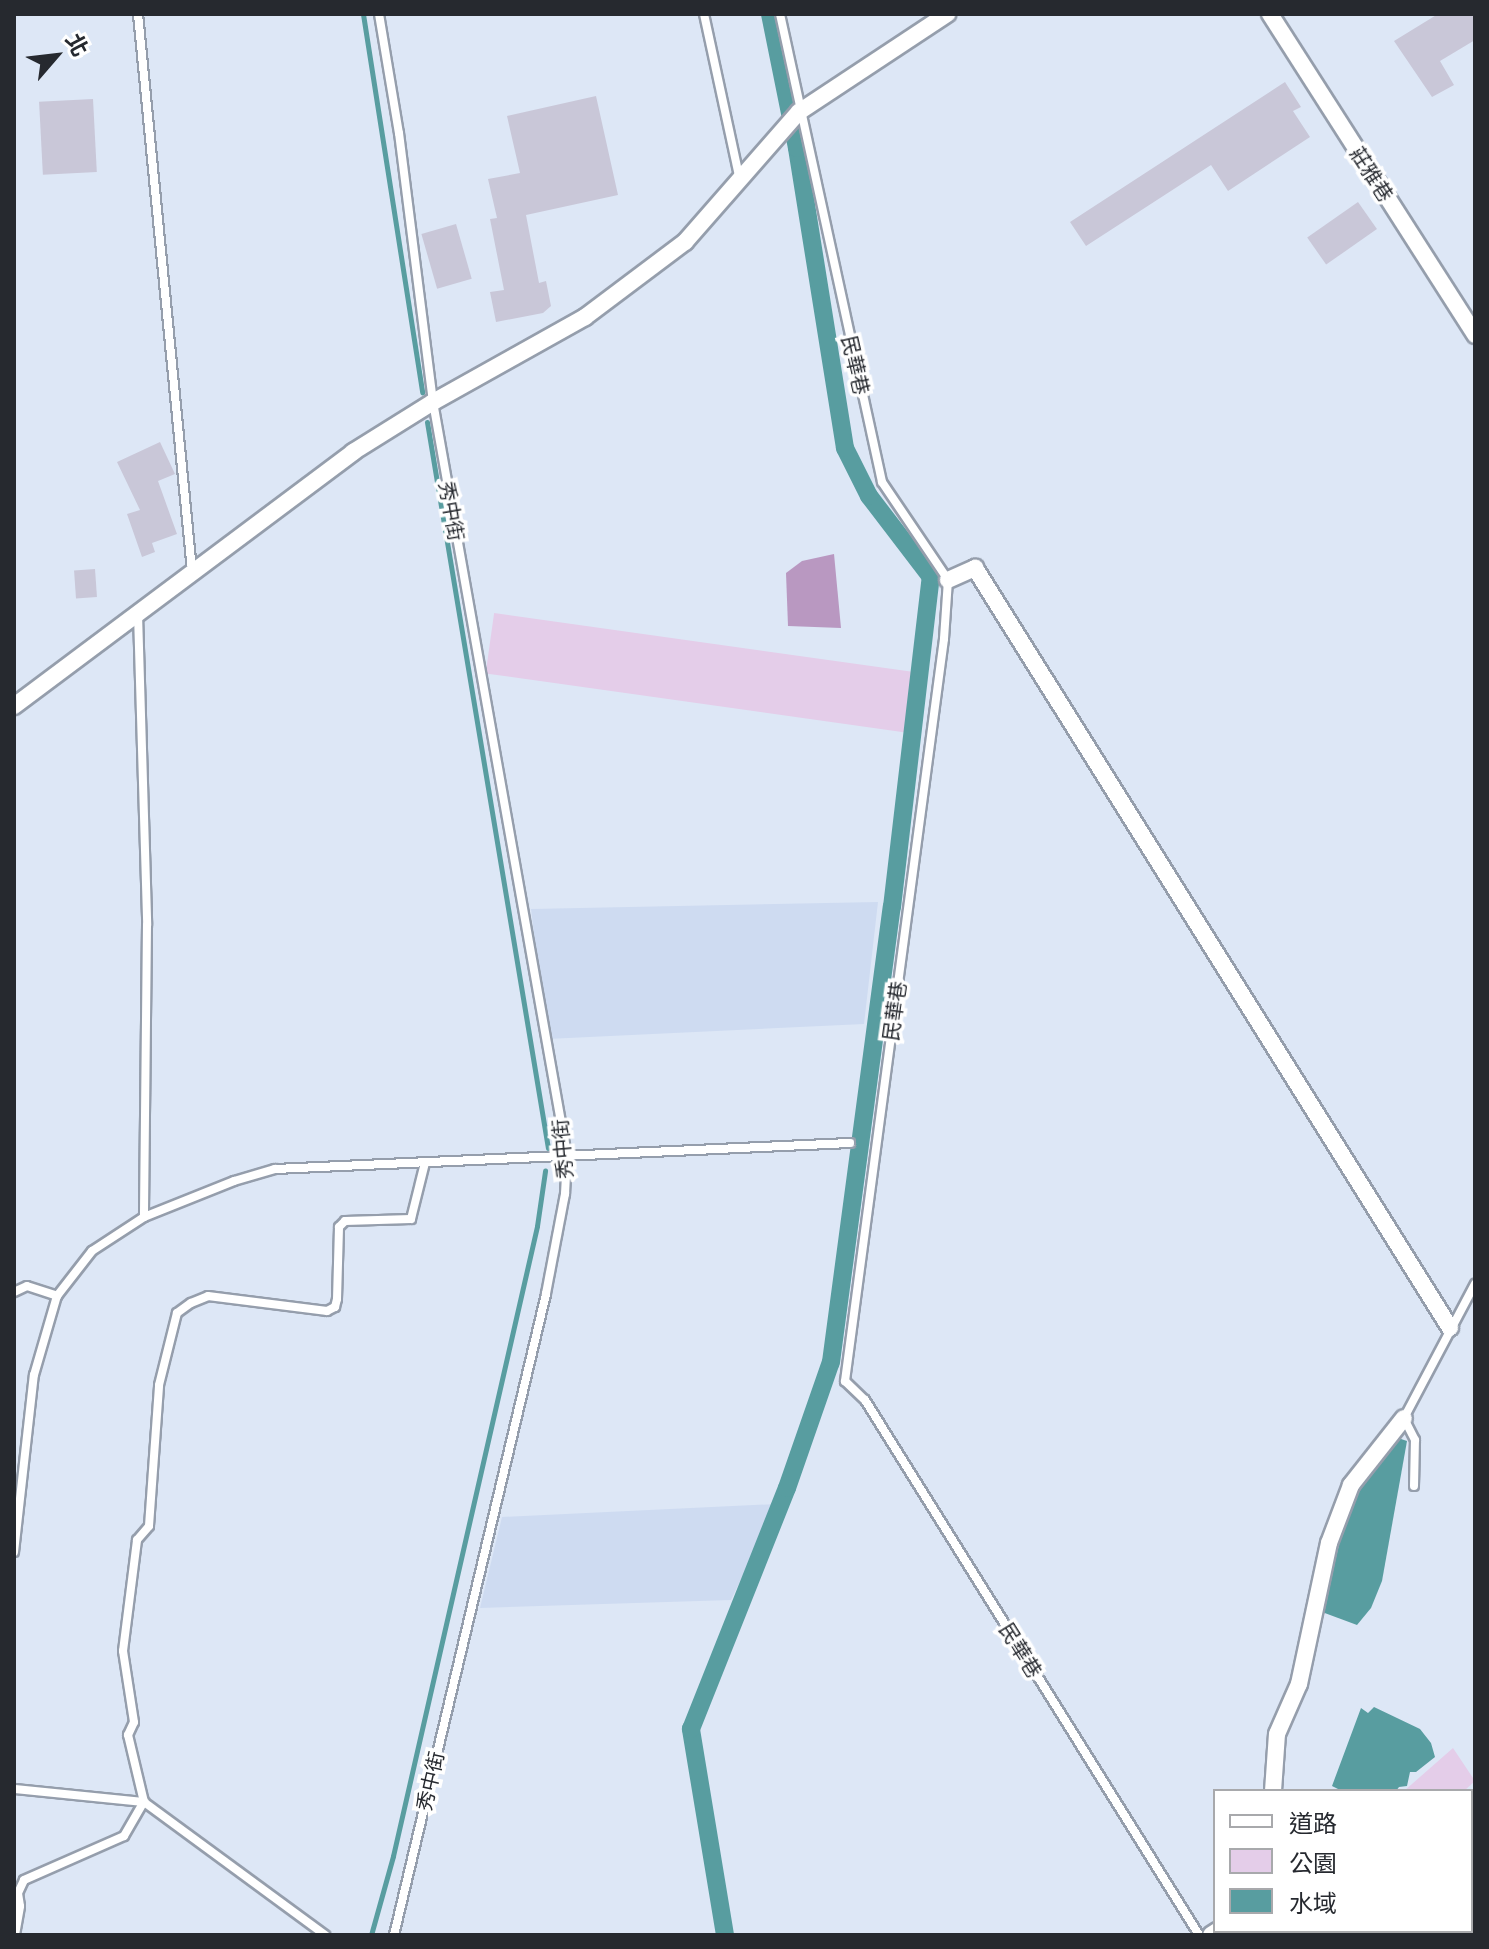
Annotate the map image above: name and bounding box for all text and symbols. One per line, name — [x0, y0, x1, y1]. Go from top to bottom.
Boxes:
north arrow — [16, 16, 96, 96]
text: 北 — [60, 28, 95, 61]
street label: 莊雅巷 — [1346, 142, 1398, 206]
street label: 民華巷 — [838, 333, 874, 397]
street label: 秀中街 — [435, 479, 469, 543]
street label: 民華巷 — [878, 980, 910, 1042]
street label: 秀中街 — [547, 1118, 577, 1180]
street label: 民華巷 — [995, 1618, 1047, 1682]
street label: 秀中街 — [412, 1749, 448, 1813]
legend — [1213, 1789, 1473, 1933]
text: 道路 — [1289, 1808, 1337, 1838]
text: 公園 — [1289, 1848, 1337, 1878]
text: 水域 — [1289, 1888, 1337, 1918]

